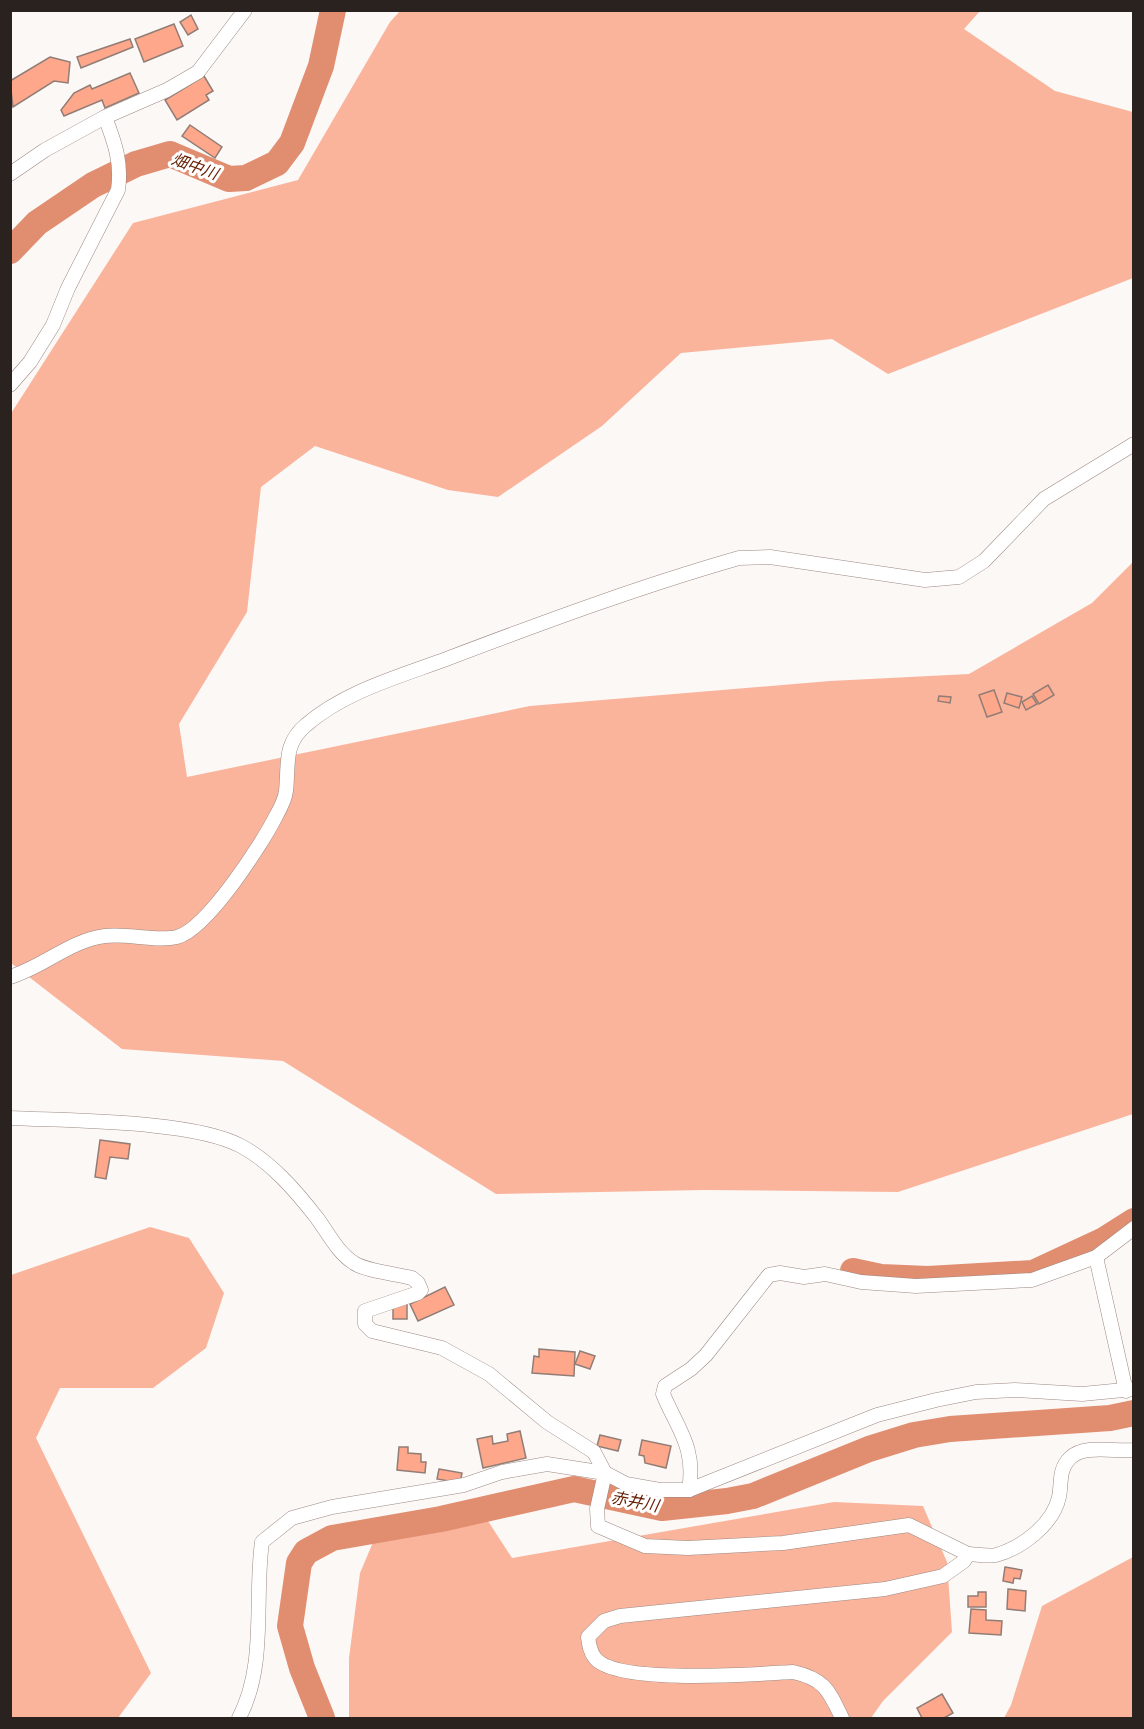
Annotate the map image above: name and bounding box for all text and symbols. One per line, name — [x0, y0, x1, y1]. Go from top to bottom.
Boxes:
water label: 畑中川 — [169, 149, 223, 184]
water label: 赤井川 — [610, 1488, 662, 1516]

